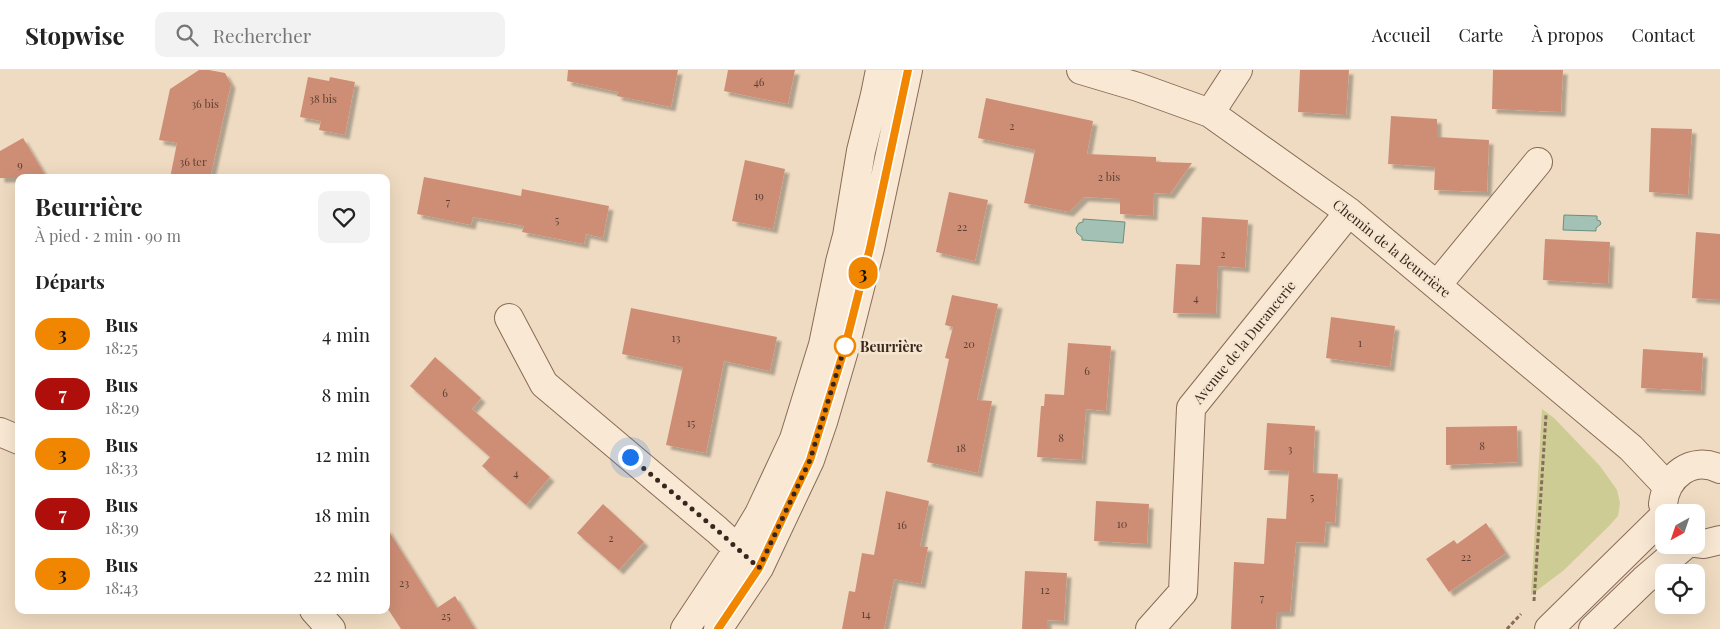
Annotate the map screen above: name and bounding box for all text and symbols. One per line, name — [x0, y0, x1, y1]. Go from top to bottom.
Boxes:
search box — [155, 12, 505, 57]
text: Stopwise — [25, 19, 125, 51]
icon: search — [173, 21, 201, 49]
text: Rechercher — [213, 22, 311, 48]
text: Accueil — [1372, 23, 1431, 47]
text: Carte — [1459, 23, 1503, 47]
text: À propos — [1531, 23, 1604, 47]
text: Contact — [1632, 23, 1695, 47]
house number: 46 — [753, 74, 765, 89]
house number: 38 bis — [309, 91, 337, 106]
house number: 36 bis — [191, 96, 219, 111]
house number: 2 — [1009, 118, 1015, 133]
house number: 36 ter — [179, 154, 207, 169]
house number: 9 — [17, 157, 23, 172]
house number: 2 bis — [1098, 169, 1120, 184]
house number: 19 — [754, 188, 764, 203]
text: Beurrière — [35, 190, 143, 222]
button: heart — [318, 191, 370, 243]
house number: 7 — [446, 194, 451, 209]
street label: Chemin de la Beurrière — [1329, 195, 1455, 301]
house number: 5 — [555, 212, 560, 227]
house number: 22 — [957, 219, 967, 234]
text: À pied · 2 min · 90 m — [35, 225, 181, 246]
house number: 2 — [1220, 246, 1226, 261]
line badge: 3 — [847, 257, 879, 289]
text: 3 — [859, 261, 867, 285]
text: Départs — [35, 268, 105, 294]
street label: Avenue de la Durancerie — [1188, 276, 1300, 408]
house number: 4 — [1193, 290, 1199, 305]
text: Bus — [105, 311, 138, 337]
text: 4 min — [322, 321, 370, 347]
text: 3 — [58, 322, 67, 346]
house number: 13 — [672, 330, 680, 345]
marker: Beurrière — [834, 335, 856, 357]
house number: 1 — [1358, 335, 1362, 350]
house number: 20 — [963, 336, 975, 351]
text: 18:25 — [105, 337, 138, 358]
place label: Beurrière — [860, 337, 923, 356]
house number: 6 — [1084, 363, 1090, 378]
text: Bus — [105, 371, 138, 397]
text: 8 min — [322, 381, 370, 407]
text: 7 — [58, 382, 67, 406]
house number: 6 — [442, 385, 448, 400]
text: 18:29 — [105, 397, 139, 418]
house number: 15 — [687, 415, 696, 430]
house number: 8 — [1058, 430, 1064, 445]
text: Bus — [105, 431, 138, 457]
house number: 8 — [1479, 438, 1485, 453]
house number: 18 — [956, 440, 966, 455]
text: 12 min — [315, 441, 370, 467]
house number: 3 — [1288, 441, 1293, 456]
text: 3 — [58, 442, 67, 466]
your location — [618, 445, 643, 470]
text: 18:33 — [105, 457, 138, 478]
house number: 4 — [513, 465, 519, 480]
house number: 5 — [1310, 489, 1315, 504]
text: Bus — [105, 491, 138, 517]
text: 18 min — [315, 501, 370, 527]
text: 7 — [58, 502, 67, 526]
north arrow — [1655, 504, 1705, 554]
map controls — [1655, 504, 1705, 614]
house number: 10 — [1117, 516, 1128, 531]
text: 18:39 — [105, 517, 139, 538]
house number: 16 — [897, 517, 907, 532]
house number: 2 — [608, 530, 614, 545]
house number: 22 — [1461, 549, 1471, 564]
text: Bus — [105, 551, 138, 577]
text: 22 min — [313, 561, 370, 587]
text: 3 — [58, 562, 67, 586]
button: locate — [1655, 564, 1705, 614]
house number: 23 — [399, 575, 409, 590]
text: 18:43 — [105, 577, 138, 598]
house number: 12 — [1040, 582, 1050, 597]
house number: 7 — [1260, 590, 1265, 605]
house number: 14 — [861, 606, 871, 621]
house number: 25 — [441, 608, 451, 623]

